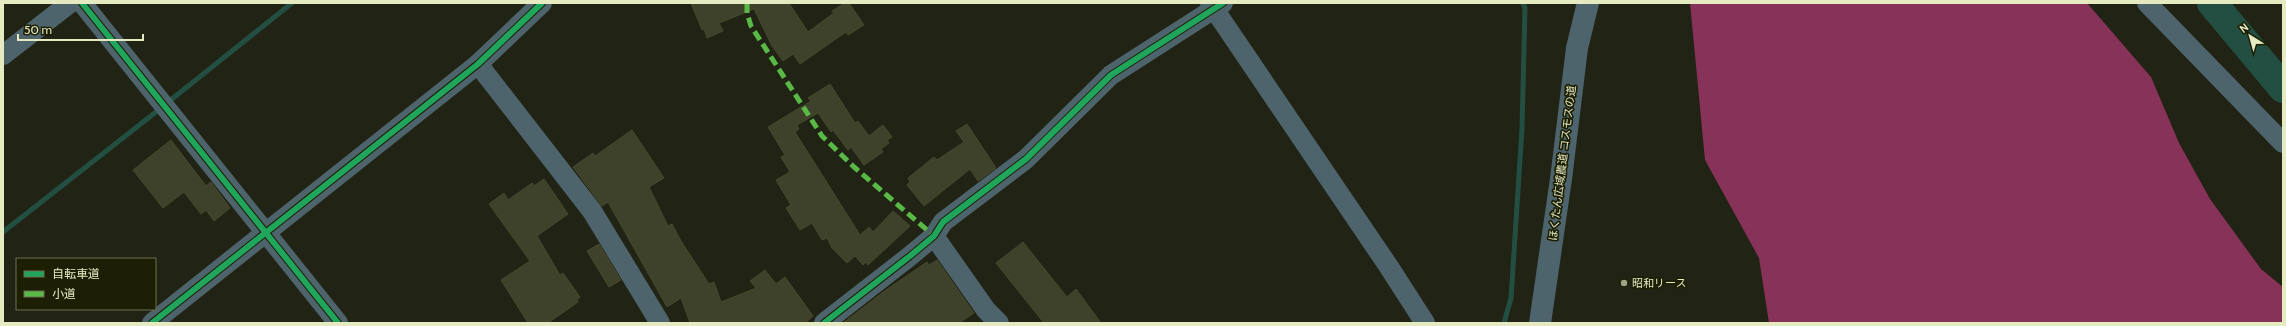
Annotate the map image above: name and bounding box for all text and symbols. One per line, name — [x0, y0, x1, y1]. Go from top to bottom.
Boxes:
scale bar — [18, 16, 143, 42]
north arrow — [2230, 16, 2270, 56]
text: N — [2237, 20, 2251, 36]
text: 50 m — [24, 22, 52, 37]
street label: ほくたん広域農道 コスモスの道 — [1546, 84, 1578, 242]
legend — [16, 258, 156, 310]
text: 自転車道 — [52, 266, 100, 281]
place label: 昭和リース — [1632, 276, 1686, 290]
marker: 昭和リース — [1619, 278, 1629, 288]
text: 小道 — [52, 286, 76, 301]

